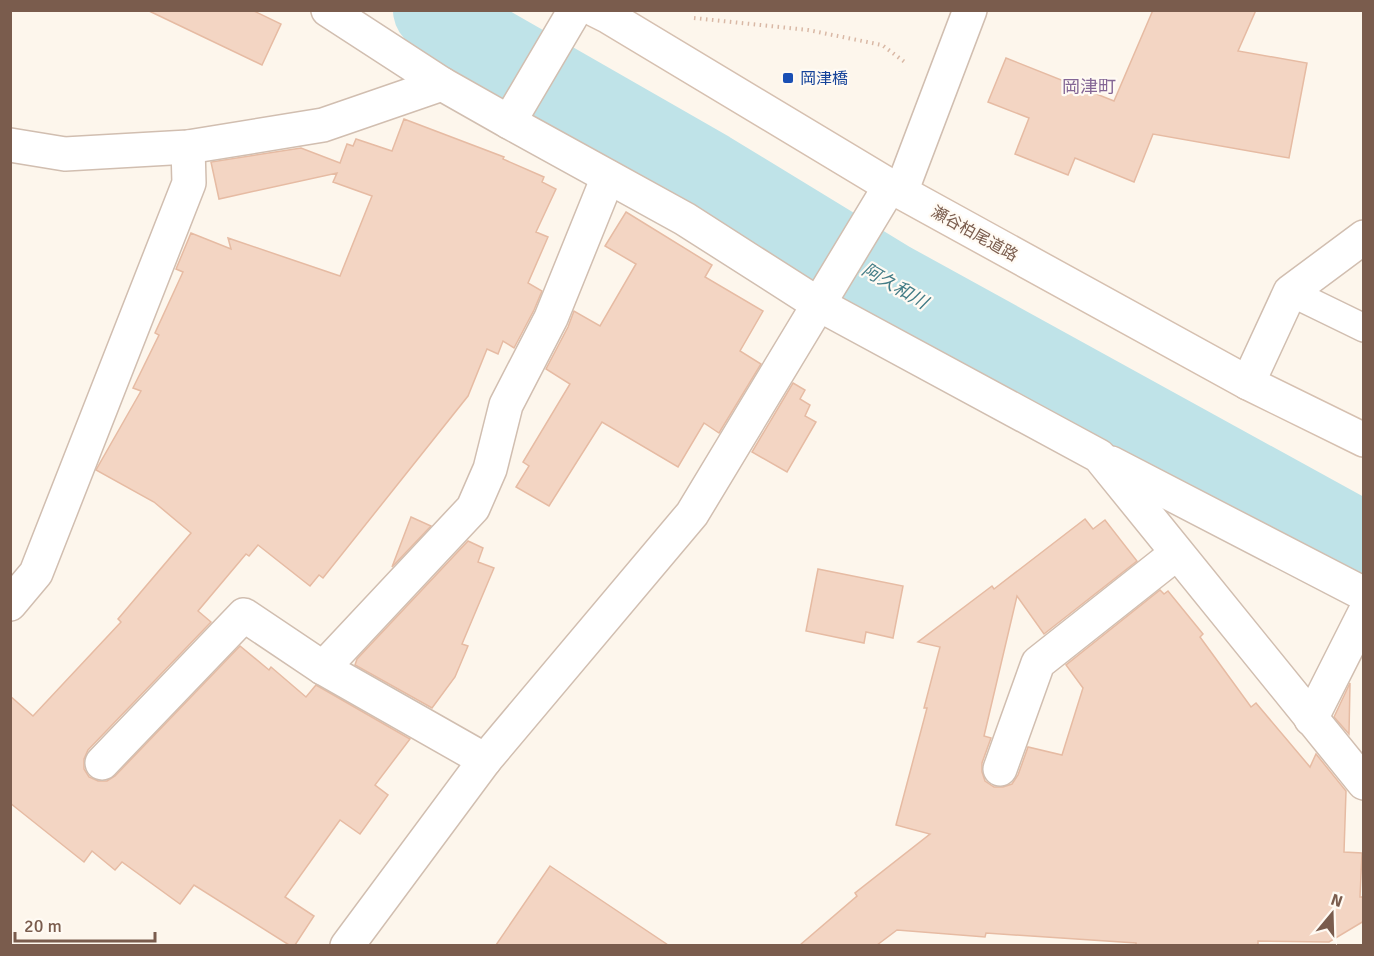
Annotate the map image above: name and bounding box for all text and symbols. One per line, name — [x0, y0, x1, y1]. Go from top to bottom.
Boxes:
place label: 岡津橋 — [800, 69, 848, 89]
marker: 岡津橋 — [781, 71, 795, 85]
district label: 岡津町 — [1062, 76, 1116, 98]
street label: 瀬谷柏尾道路 — [928, 202, 1021, 266]
water label: 阿久和川 — [858, 258, 933, 315]
north arrow — [1302, 884, 1362, 944]
text: N — [1328, 889, 1345, 912]
scale bar — [15, 905, 154, 943]
text: 20 m — [24, 915, 62, 937]

